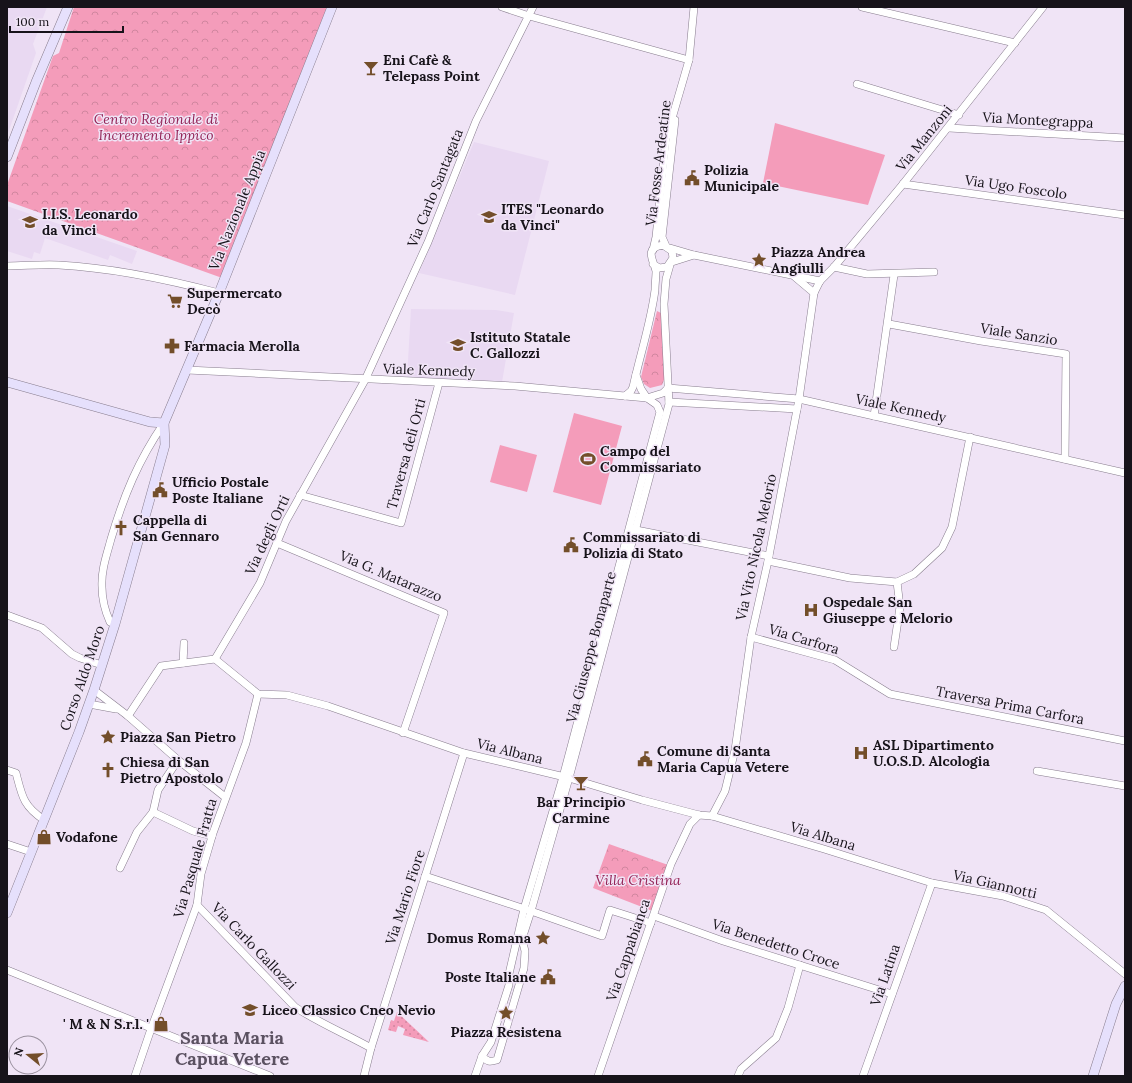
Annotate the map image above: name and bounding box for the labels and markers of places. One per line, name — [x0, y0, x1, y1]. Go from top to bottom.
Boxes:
place label: Eni Cafè & Telepass Point — [383, 51, 480, 85]
bar icon: Eni Cafè & Telepass Point — [362, 59, 380, 77]
place label: Polizia Municipale — [704, 161, 779, 195]
public building icon: Polizia Municipale — [683, 169, 701, 187]
place label: ITES "Leonardo da Vinci" — [501, 200, 604, 234]
place label: I.I.S. Leonardo da Vinci — [42, 205, 138, 239]
school or university icon: ITES "Leonardo da Vinci" — [480, 208, 498, 226]
school or university icon: I.I.S. Leonardo da Vinci — [21, 213, 39, 231]
place label: Piazza Andrea Angiulli — [771, 243, 866, 277]
place icon: Piazza Andrea Angiulli — [750, 251, 768, 269]
place label: Supermercato Decò — [187, 284, 282, 318]
supermarket icon: Supermercato Decò — [166, 292, 184, 310]
place label: Istituto Statale C. Gallozzi — [470, 328, 571, 362]
school or university icon: Istituto Statale C. Gallozzi — [449, 336, 467, 354]
pharmacy icon: Farmacia Merolla — [163, 337, 181, 355]
place label: Farmacia Merolla — [184, 337, 301, 355]
place label: Campo del Commissariato — [600, 442, 701, 476]
sports icon: Campo del Commissariato — [579, 450, 597, 468]
place label: Ufficio Postale Poste Italiane — [172, 473, 269, 507]
public building icon: Ufficio Postale Poste Italiane — [151, 481, 169, 499]
place label: Cappella di San Gennaro — [133, 511, 219, 545]
church icon: Cappella di San Gennaro — [112, 519, 130, 537]
place label: Commissariato di Polizia di Stato — [583, 528, 701, 562]
public building icon: Commissariato di Polizia di Stato — [562, 536, 580, 554]
place label: Ospedale San Giuseppe e Melorio — [823, 593, 953, 627]
hospital icon: Ospedale San Giuseppe e Melorio — [802, 601, 820, 619]
place icon: Piazza San Pietro — [99, 728, 117, 746]
place label: Piazza San Pietro — [120, 728, 236, 746]
place label: ASL Dipartimento U.O.S.D. Alcologia — [873, 736, 994, 770]
place label: Comune di Santa Maria Capua Vetere — [657, 742, 789, 776]
hospital icon: ASL Dipartimento U.O.S.D. Alcologia — [852, 744, 870, 762]
public building icon: Comune di Santa Maria Capua Vetere — [636, 750, 654, 768]
place label: Chiesa di San Pietro Apostolo — [120, 753, 223, 787]
church icon: Chiesa di San Pietro Apostolo — [99, 761, 117, 779]
bar icon: Bar Principio Carmine — [572, 774, 590, 792]
place label: Bar Principio Carmine — [537, 793, 626, 827]
shop icon: Vodafone — [35, 828, 53, 846]
place label: Vodafone — [56, 828, 118, 846]
place label: Domus Romana — [427, 929, 532, 947]
place icon: Domus Romana — [534, 929, 552, 947]
place label: Poste Italiane — [445, 968, 536, 986]
public building icon: Poste Italiane — [539, 968, 557, 986]
school or university icon: Liceo Classico Cneo Nevio — [241, 1001, 259, 1019]
place label: Liceo Classico Cneo Nevio — [262, 1001, 436, 1019]
place icon: Piazza Resistena — [497, 1004, 515, 1022]
place label: ' M & N S.r.l. ' — [63, 1015, 149, 1033]
shop icon: ' M & N S.r.l. ' — [152, 1015, 170, 1033]
place label: Piazza Resistena — [451, 1023, 562, 1041]

